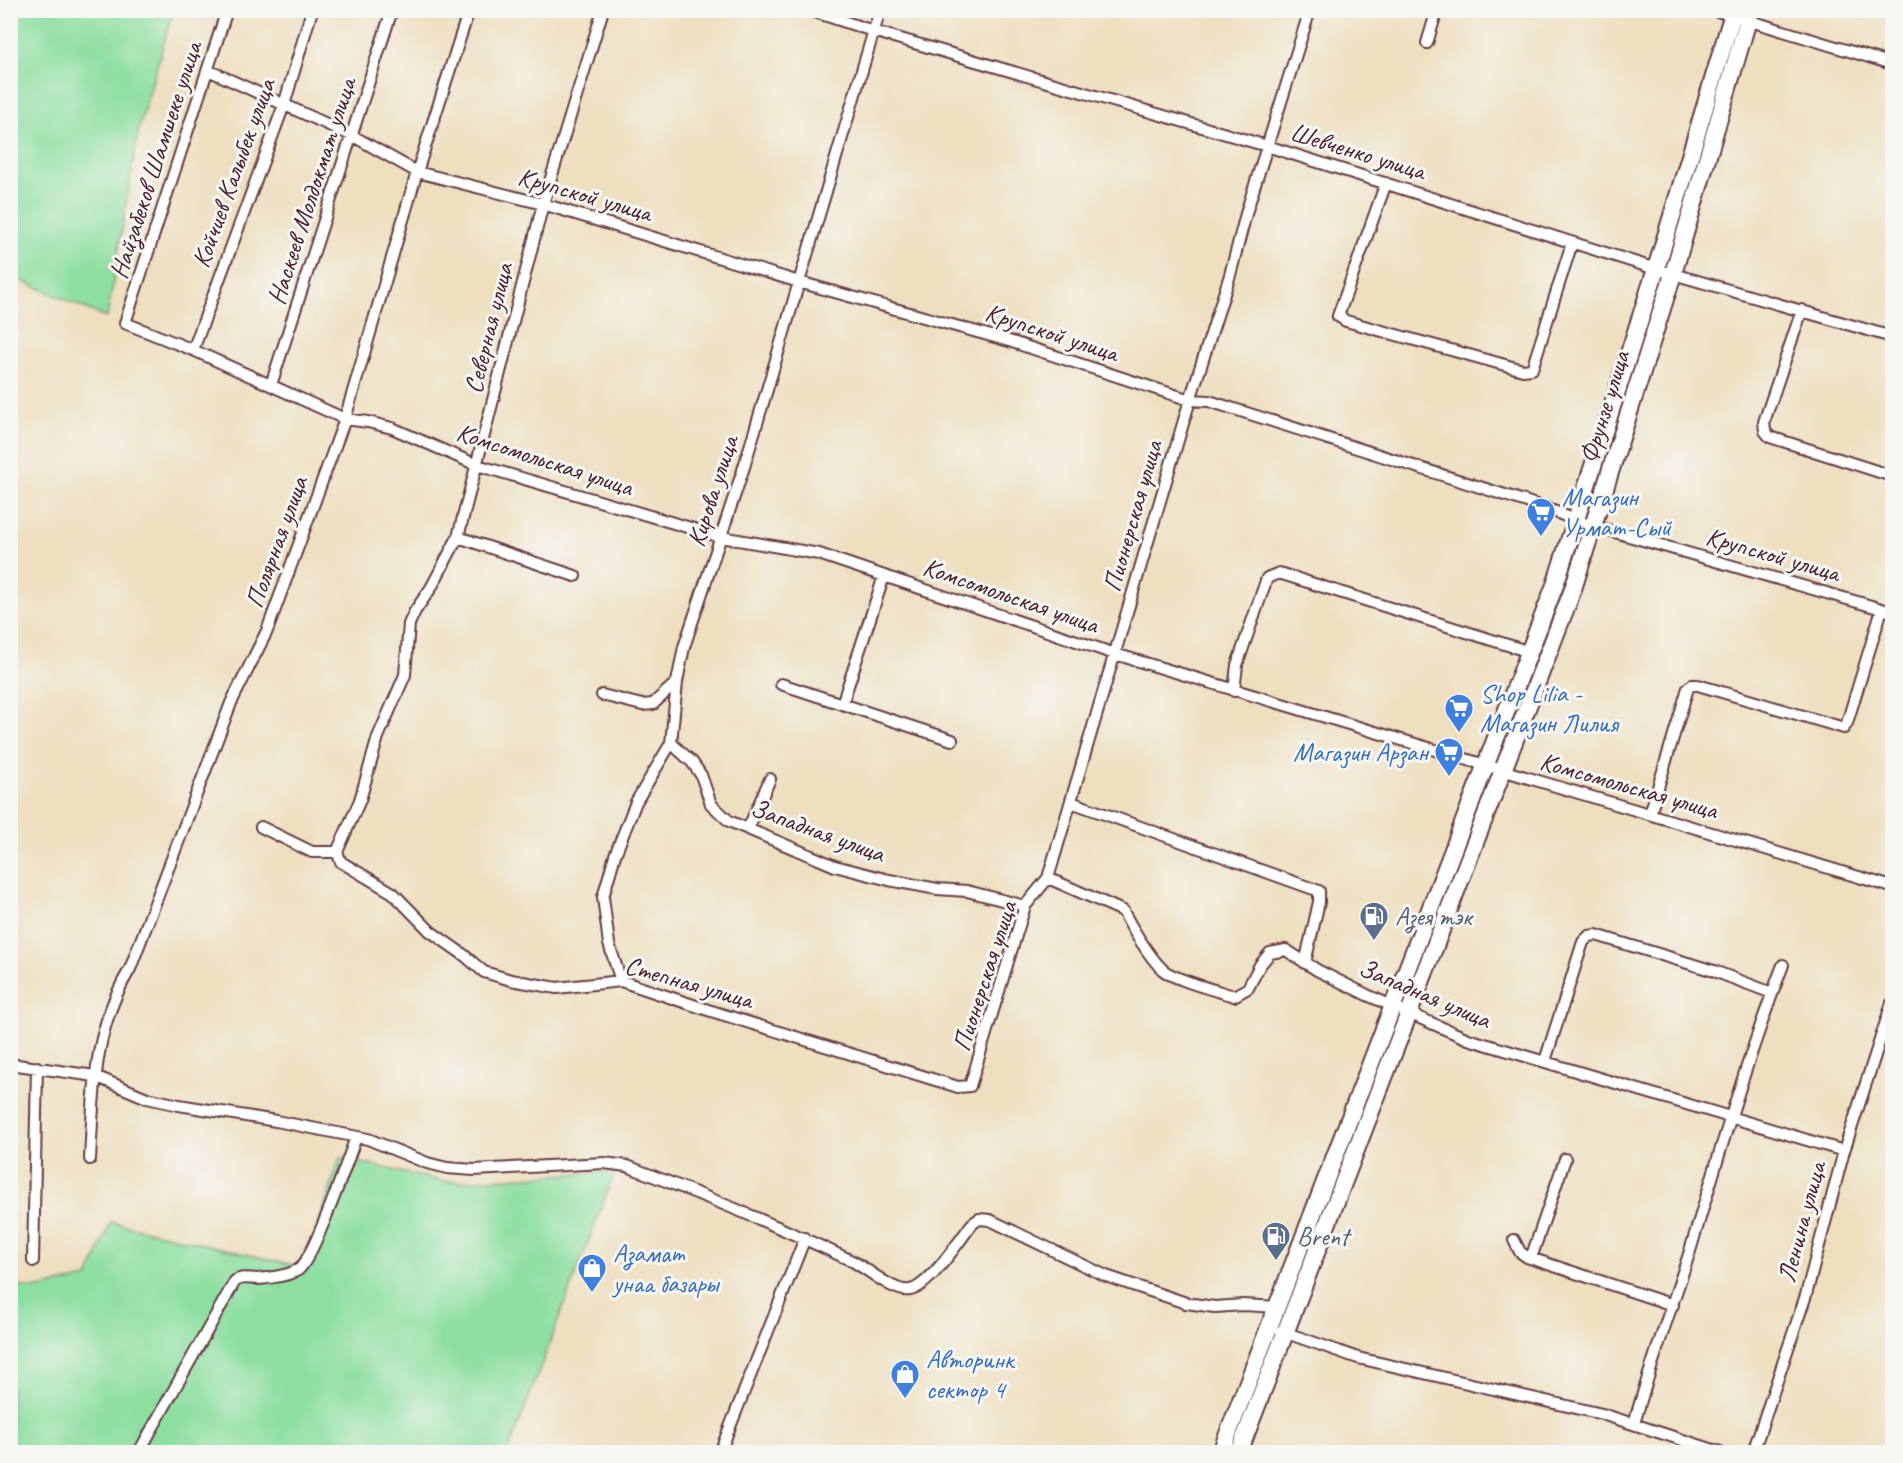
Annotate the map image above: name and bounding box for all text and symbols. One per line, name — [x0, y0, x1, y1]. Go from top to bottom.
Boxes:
street label: Найзабеков Шамшеке улица — [102, 35, 211, 283]
street label: Наскеев Молдокмат улица — [259, 72, 364, 308]
street label: Койчиев Калыбек улица — [184, 73, 283, 272]
street label: Шевченко улица — [1286, 115, 1432, 188]
street label: Крупской улица — [514, 160, 658, 230]
street label: Северная улица — [456, 258, 521, 397]
street label: Крупской улица — [981, 296, 1125, 370]
street label: Фрунзе улица — [1572, 346, 1638, 467]
street label: Комсомольская улица — [453, 415, 639, 504]
street label: Кирова улица — [679, 429, 747, 551]
street label: Пионерская улица — [1095, 435, 1170, 595]
street label: Полярная улица — [237, 471, 316, 612]
place label: Магазин Урмат-Сый — [1562, 481, 1673, 544]
supermarket icon: Магазин Урмат-Сый — [1525, 496, 1557, 538]
street label: Крупской улица — [1702, 520, 1846, 590]
street label: Комсомольская улица — [919, 550, 1104, 641]
place label: Shop Lilia - Магазин Лилия — [1480, 677, 1620, 740]
supermarket icon: Shop Lilia - Магазин Лилия — [1443, 692, 1475, 734]
place label: Магазин Арзан — [1293, 736, 1430, 769]
supermarket icon: Магазин Арзан — [1433, 736, 1465, 778]
street label: Комсомольская улица — [1536, 744, 1723, 827]
street label: Западная улица — [746, 791, 891, 870]
street label: Пионерская улица — [945, 896, 1025, 1055]
fuel station icon: Азея тэк — [1358, 900, 1390, 942]
place label: Азея тэк — [1395, 900, 1474, 934]
street label: Степная улица — [621, 949, 759, 1017]
street label: Западная улица — [1354, 951, 1497, 1037]
street label: Ленина улица — [1770, 1156, 1834, 1286]
fuel station icon: Brent — [1260, 1220, 1292, 1262]
place label: Brent — [1297, 1220, 1352, 1253]
place label: Азамат унаа базары — [611, 1237, 721, 1300]
shop icon: Азамат унаа базары — [576, 1252, 608, 1294]
place label: Авторинк сектор 4 — [926, 1343, 1016, 1406]
shop icon: Авторинк сектор 4 — [889, 1358, 921, 1400]

